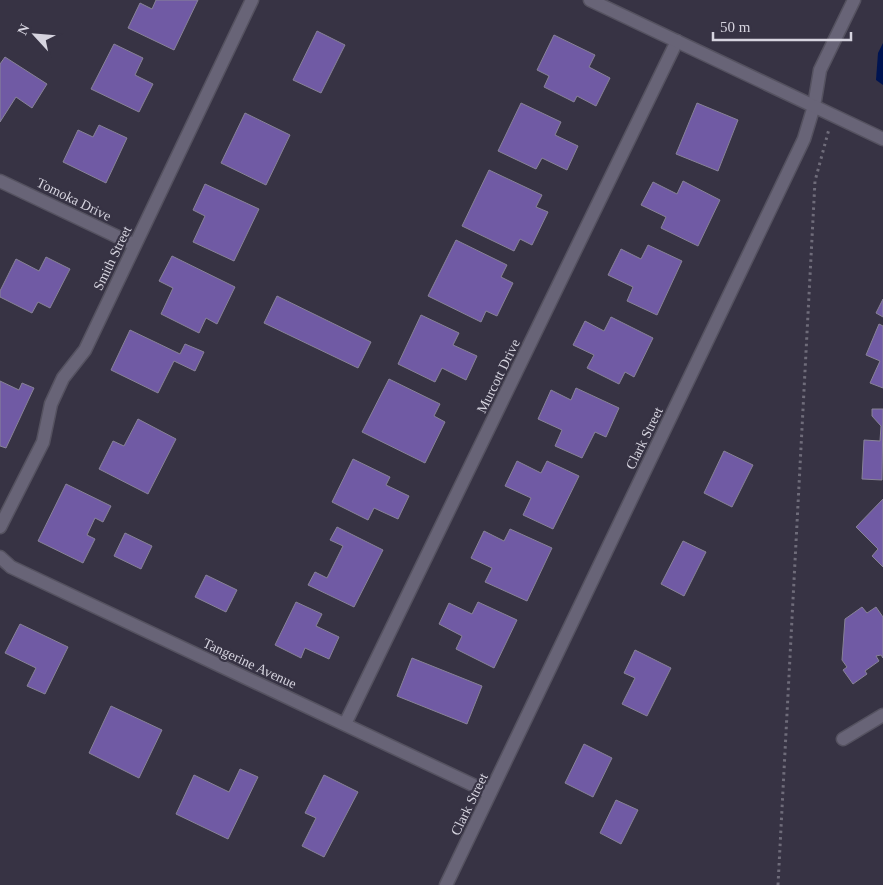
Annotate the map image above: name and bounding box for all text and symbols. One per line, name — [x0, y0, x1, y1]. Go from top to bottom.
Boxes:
north arrow — [10, 10, 60, 60]
scale bar — [713, 10, 850, 42]
text: 50 m — [720, 19, 751, 35]
text: N — [15, 22, 33, 37]
street label: Tomoka Drive — [34, 175, 113, 224]
street label: Smith Street — [90, 224, 134, 293]
street label: Murcott Drive — [474, 337, 523, 416]
street label: Clark Street — [623, 405, 666, 472]
street label: Tangerine Avenue — [201, 635, 299, 692]
street label: Clark Street — [448, 771, 491, 838]

